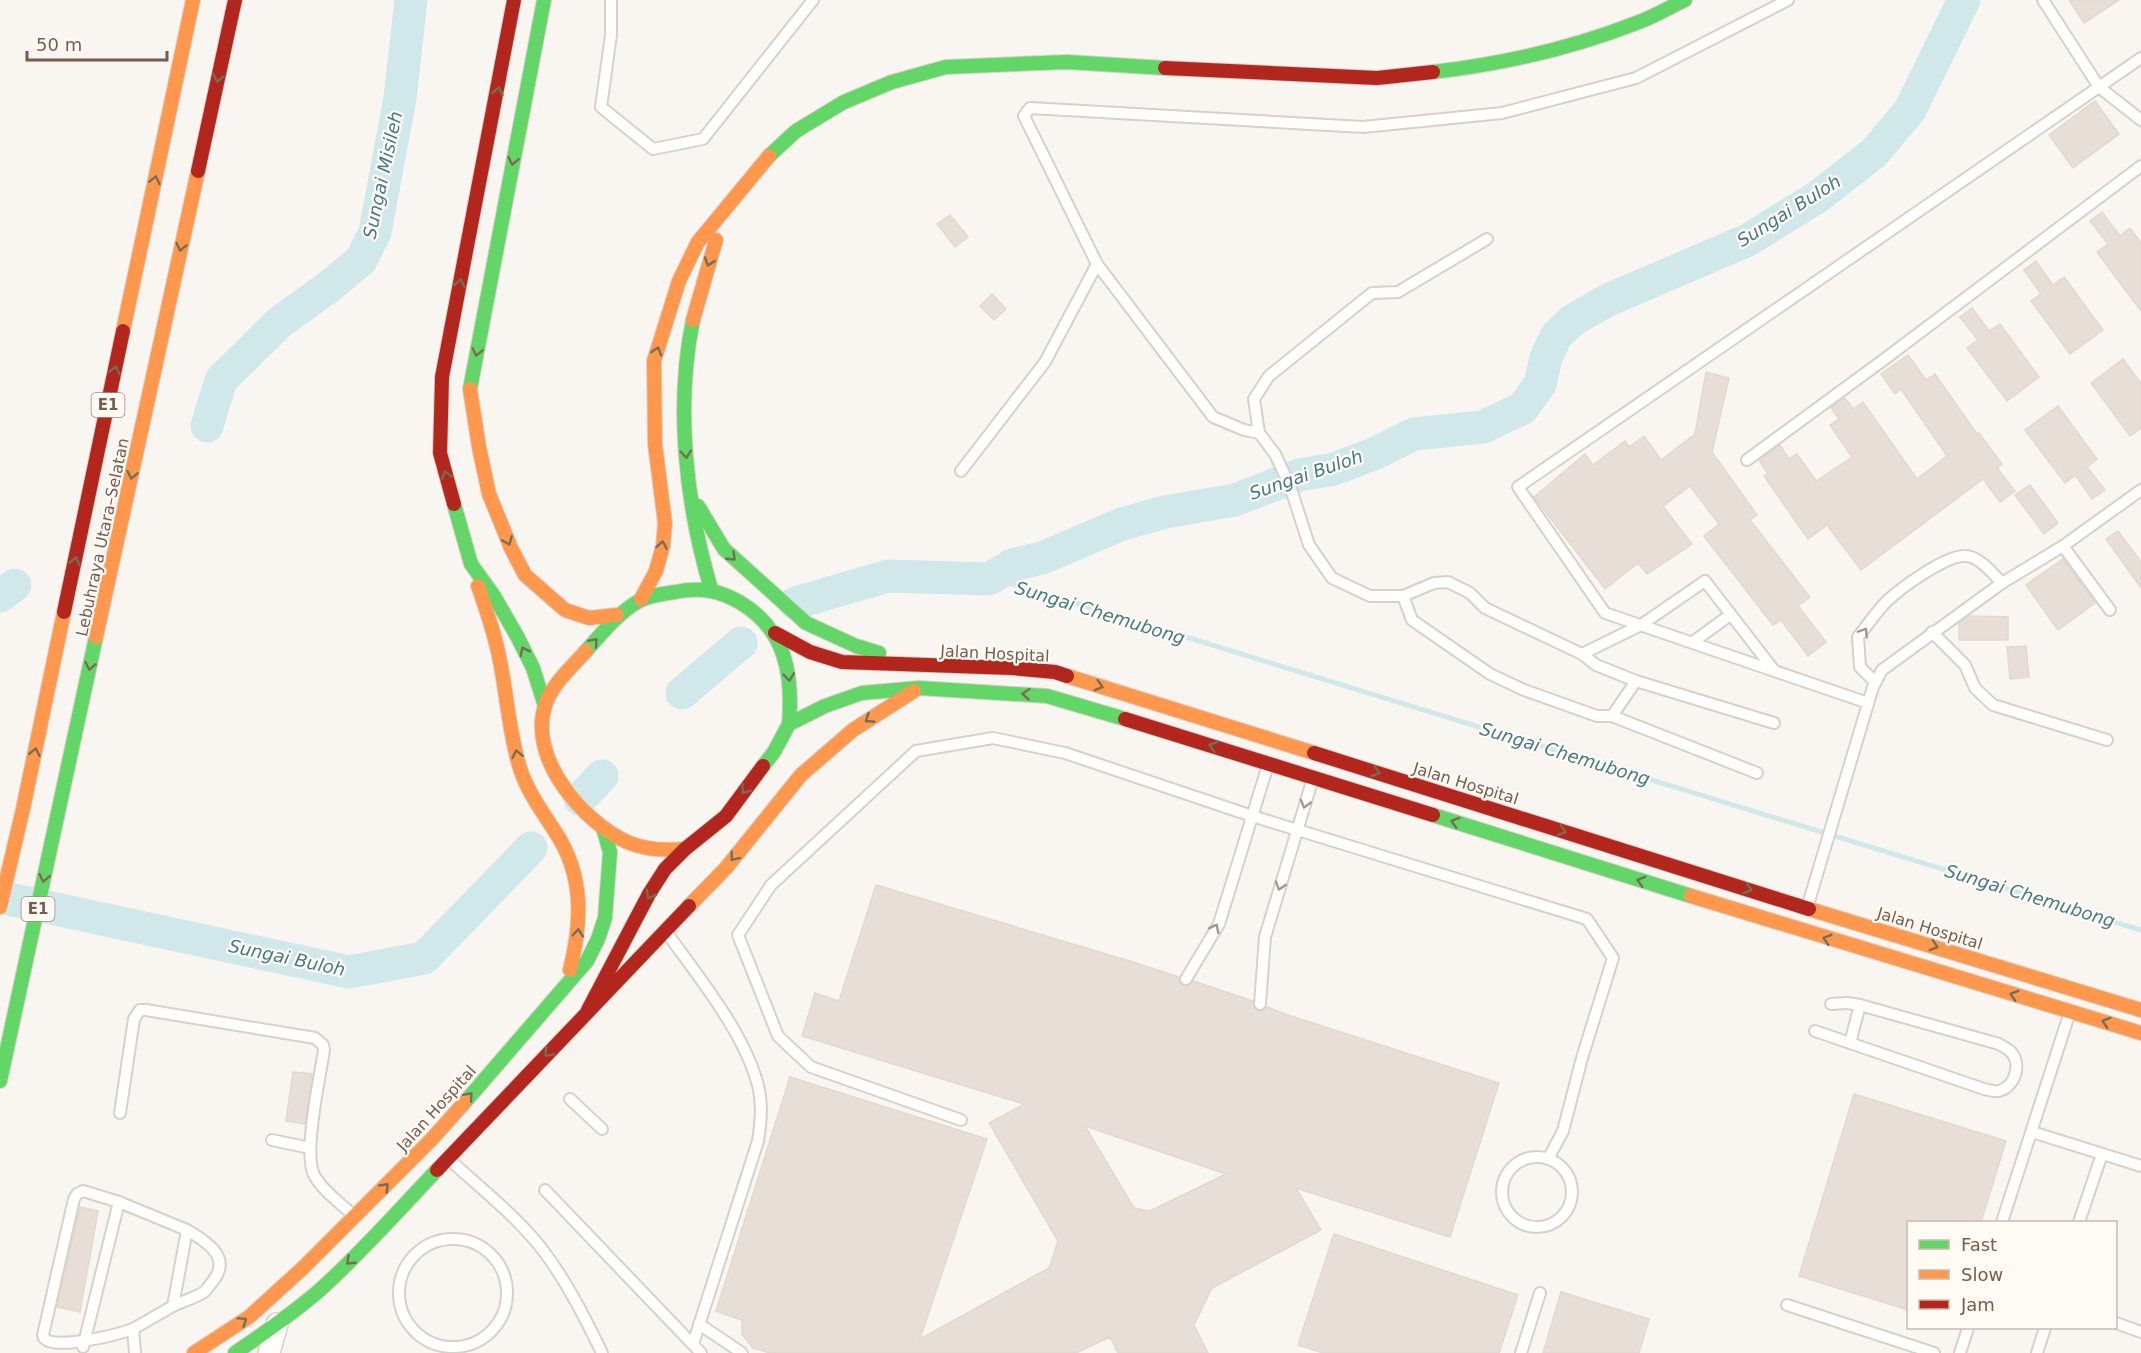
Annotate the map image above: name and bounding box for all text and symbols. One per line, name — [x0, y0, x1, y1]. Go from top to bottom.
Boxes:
scale bar — [27, 24, 166, 62]
text: 50 m — [36, 34, 82, 55]
one-way arrow — [212, 72, 225, 82]
one-way arrow — [491, 87, 504, 97]
water label: Sungai Misileh — [359, 109, 406, 241]
one-way arrow — [507, 155, 520, 165]
water label: Sungai Buloh — [1733, 170, 1845, 251]
one-way arrow — [148, 175, 161, 185]
one-way arrow — [176, 241, 189, 251]
one-way arrow — [704, 256, 716, 266]
one-way arrow — [453, 278, 466, 288]
one-way arrow — [650, 346, 662, 357]
one-way arrow — [471, 347, 484, 357]
one-way arrow — [108, 366, 121, 376]
road number: E1 — [92, 393, 124, 417]
street label: Lebuhraya Utara–Selatan — [72, 436, 133, 638]
water label: Sungai Buloh — [1246, 445, 1365, 504]
one-way arrow — [679, 449, 692, 458]
one-way arrow — [126, 470, 139, 480]
one-way arrow — [440, 470, 453, 480]
one-way arrow — [501, 535, 513, 546]
one-way arrow — [655, 540, 668, 550]
one-way arrow — [726, 550, 736, 561]
one-way arrow — [68, 556, 81, 566]
water label: Sungai Chemubong — [1013, 577, 1188, 648]
one-way arrow — [1856, 627, 1867, 638]
one-way arrow — [587, 638, 598, 649]
street label: Jalan Hospital — [939, 641, 1050, 666]
one-way arrow — [520, 647, 532, 658]
one-way arrow — [85, 661, 98, 671]
one-way arrow — [782, 673, 794, 682]
one-way arrow — [1093, 679, 1104, 691]
one-way arrow — [1021, 688, 1030, 701]
one-way arrow — [865, 712, 876, 723]
water label: Sungai Chemubong — [1478, 718, 1653, 789]
one-way arrow — [1208, 741, 1219, 753]
one-way arrow — [28, 747, 41, 757]
one-way arrow — [511, 749, 524, 759]
street label: Jalan Hospital — [1410, 758, 1521, 809]
one-way arrow — [1370, 765, 1381, 777]
one-way arrow — [742, 783, 753, 794]
one-way arrow — [1300, 798, 1312, 809]
one-way arrow — [1450, 817, 1461, 829]
one-way arrow — [1556, 823, 1567, 836]
one-way arrow — [730, 851, 741, 862]
water label: Sungai Chemubong — [1943, 860, 2118, 931]
one-way arrow — [39, 872, 52, 882]
one-way arrow — [1636, 876, 1647, 888]
one-way arrow — [1275, 880, 1287, 891]
one-way arrow — [1742, 882, 1753, 894]
one-way arrow — [646, 889, 657, 899]
road number: E1 — [22, 897, 54, 921]
street label: Jalan Hospital — [1874, 903, 1985, 954]
one-way arrow — [1208, 924, 1219, 935]
one-way arrow — [571, 929, 584, 938]
one-way arrow — [1822, 934, 1833, 946]
water label: Sungai Buloh — [227, 935, 347, 980]
one-way arrow — [1928, 939, 1939, 951]
one-way arrow — [2009, 990, 2020, 1002]
one-way arrow — [2101, 1017, 2111, 1029]
one-way arrow — [544, 1046, 555, 1057]
street label: Jalan Hospital — [392, 1061, 480, 1156]
one-way arrow — [462, 1092, 473, 1103]
one-way arrow — [377, 1184, 388, 1195]
legend — [1907, 1221, 2117, 1329]
text: Fast — [1961, 1234, 1997, 1255]
one-way arrow — [346, 1254, 356, 1265]
text: Slow — [1961, 1264, 2003, 1285]
text: Jam — [1960, 1294, 1995, 1315]
one-way arrow — [236, 1317, 247, 1328]

